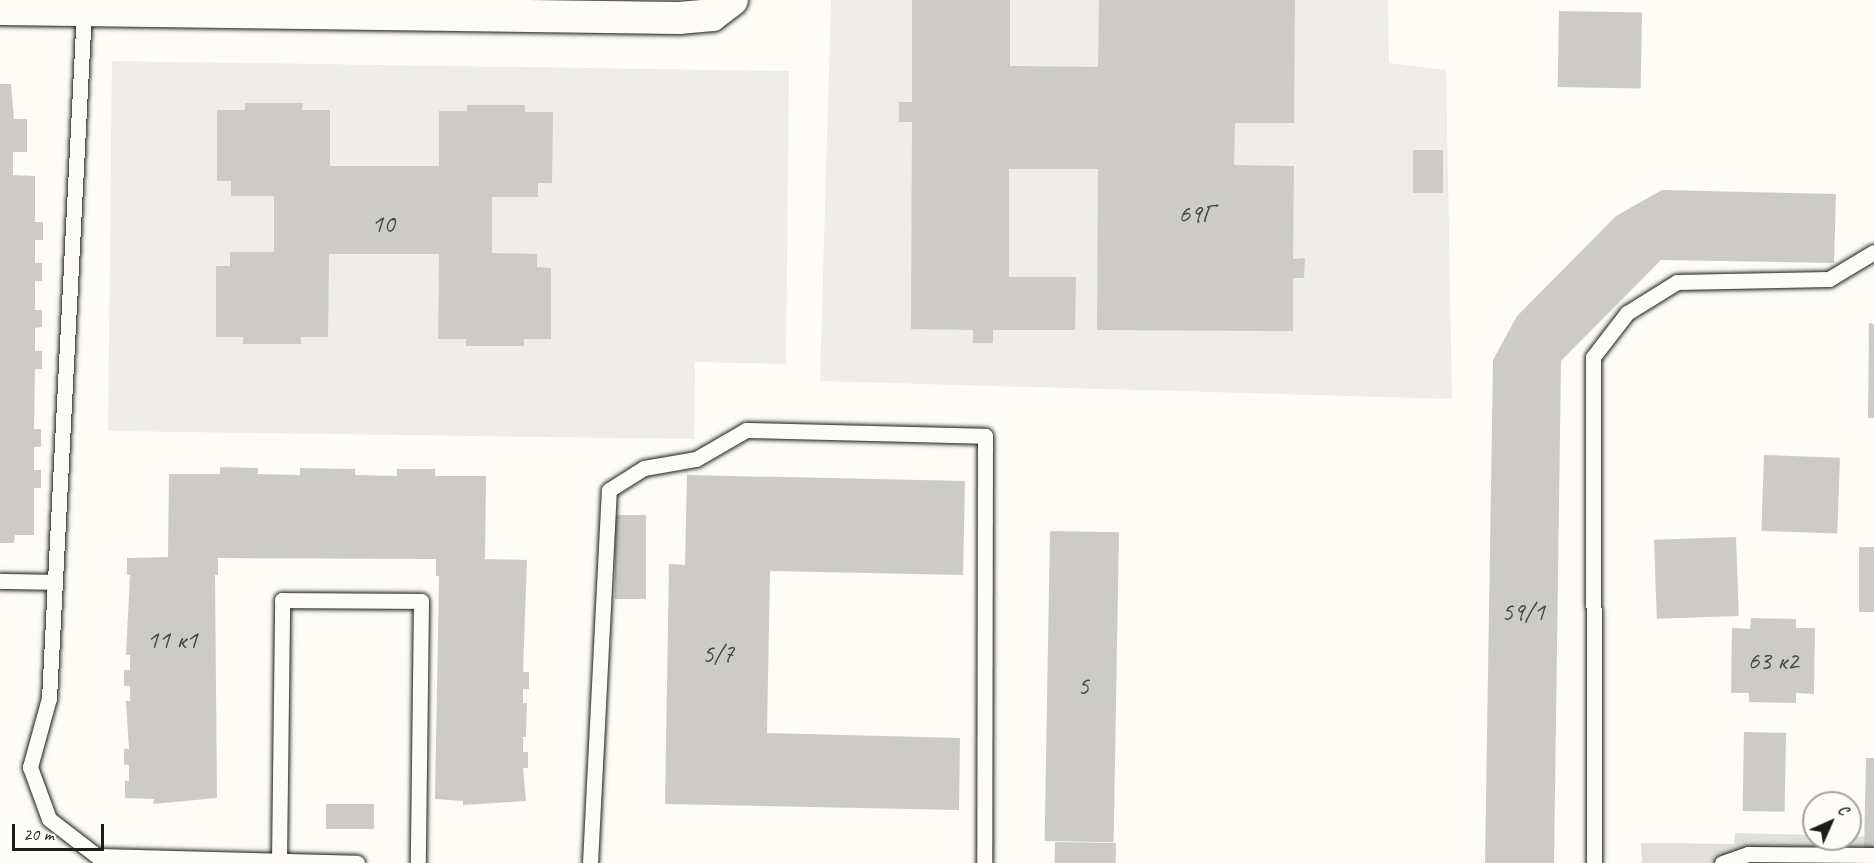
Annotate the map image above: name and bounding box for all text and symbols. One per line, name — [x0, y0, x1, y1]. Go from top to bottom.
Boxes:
house number: 69Г — [1178, 198, 1214, 230]
house number: 10 — [371, 208, 395, 240]
house number: 59/1 — [1501, 596, 1545, 628]
house number: 11 к1 — [147, 624, 197, 656]
house number: 5/7 — [702, 638, 734, 670]
house number: 63 к2 — [1748, 645, 1798, 677]
house number: 5 — [1077, 670, 1089, 702]
north arrow — [1802, 791, 1862, 851]
text: С — [1833, 800, 1853, 820]
scale bar — [15, 812, 106, 850]
text: 20 m — [23, 823, 54, 845]

